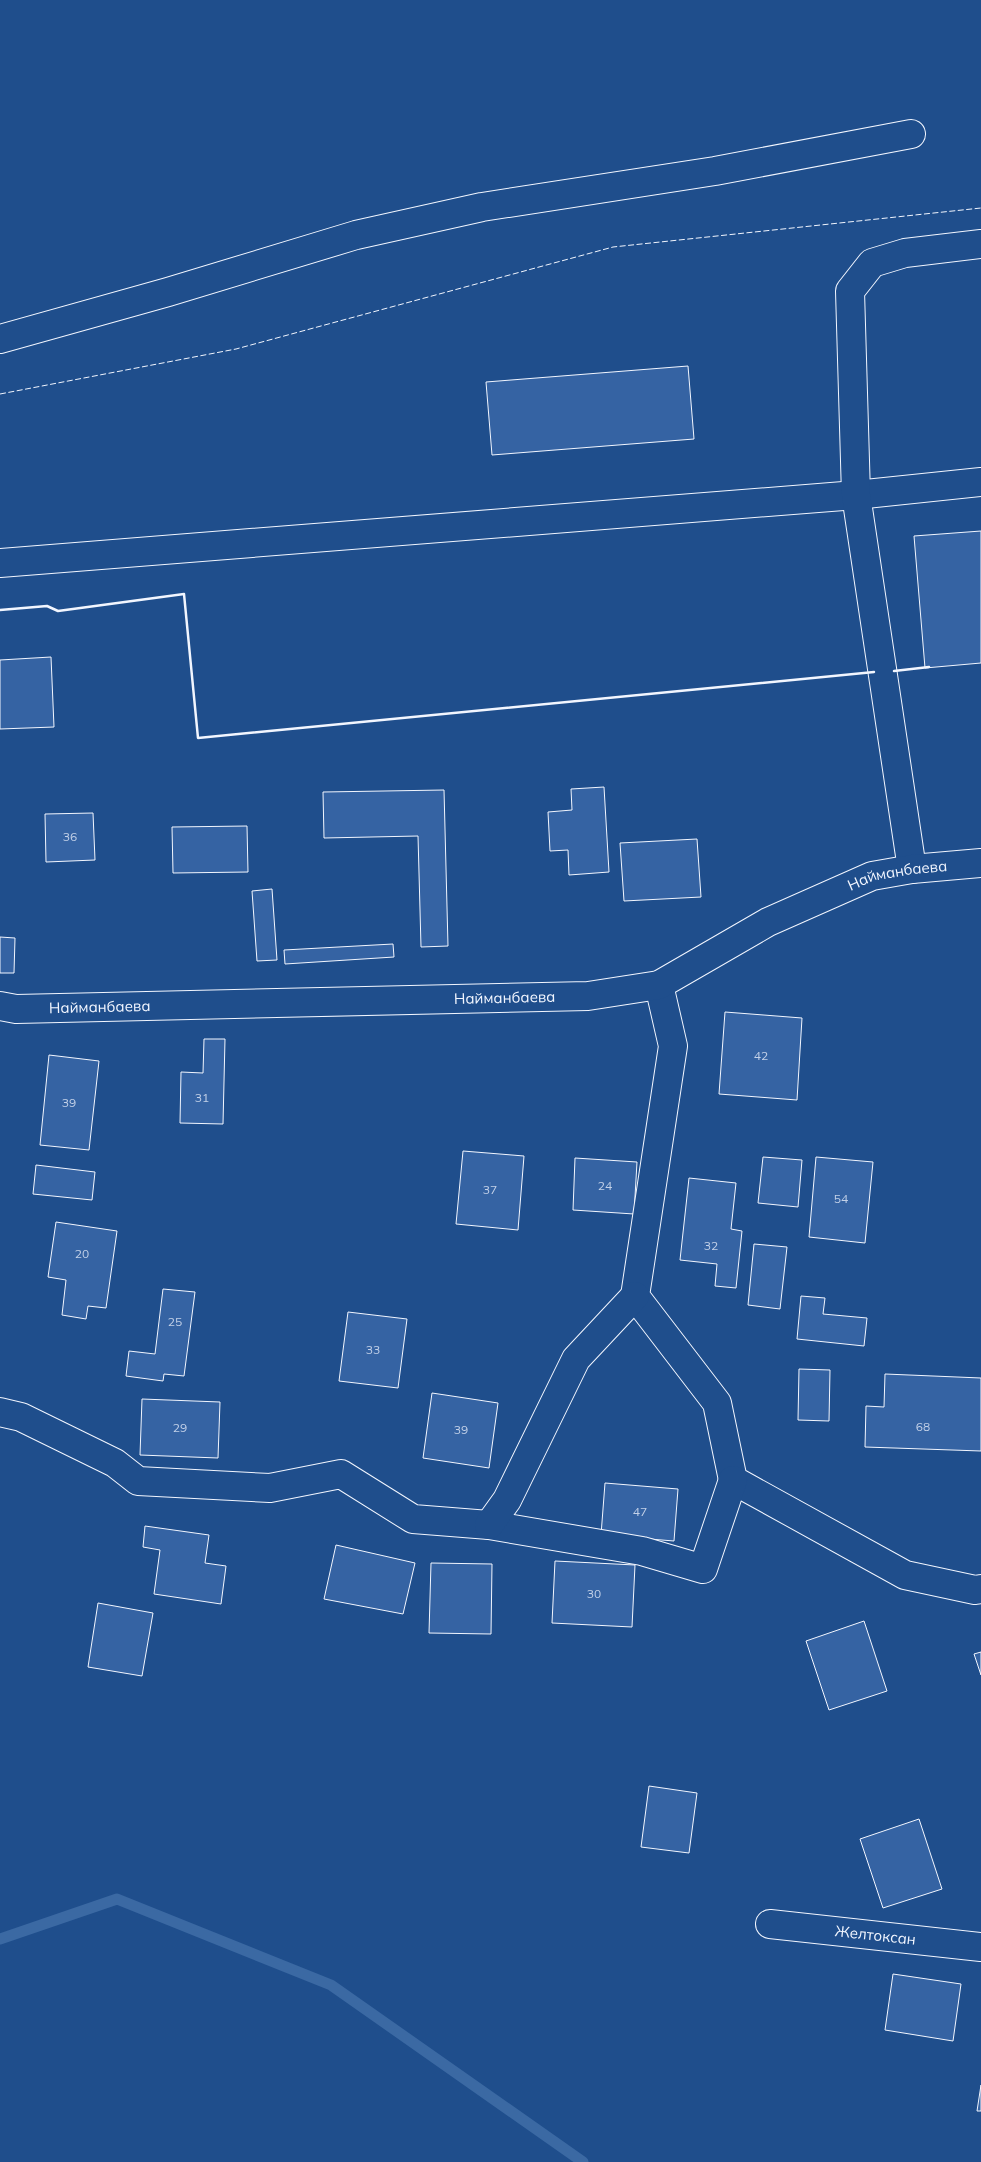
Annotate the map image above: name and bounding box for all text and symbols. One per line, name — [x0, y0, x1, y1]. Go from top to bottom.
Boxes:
house number: 36 — [63, 829, 77, 844]
street label: Найманбаева — [844, 856, 948, 895]
street label: Найманбаева — [454, 987, 556, 1008]
street label: Найманбаева — [49, 996, 151, 1017]
house number: 42 — [754, 1048, 768, 1063]
house number: 31 — [195, 1090, 209, 1105]
house number: 39 — [62, 1095, 76, 1110]
house number: 24 — [598, 1178, 612, 1193]
house number: 37 — [483, 1182, 497, 1197]
house number: 54 — [834, 1191, 848, 1206]
house number: 32 — [704, 1238, 718, 1253]
house number: 20 — [75, 1246, 89, 1261]
house number: 25 — [168, 1314, 182, 1329]
house number: 33 — [366, 1342, 380, 1357]
house number: 68 — [916, 1419, 930, 1434]
house number: 29 — [173, 1420, 187, 1435]
house number: 39 — [454, 1422, 468, 1437]
house number: 47 — [633, 1504, 647, 1519]
house number: 30 — [587, 1586, 601, 1601]
street label: Желтоксан — [834, 1921, 917, 1949]

